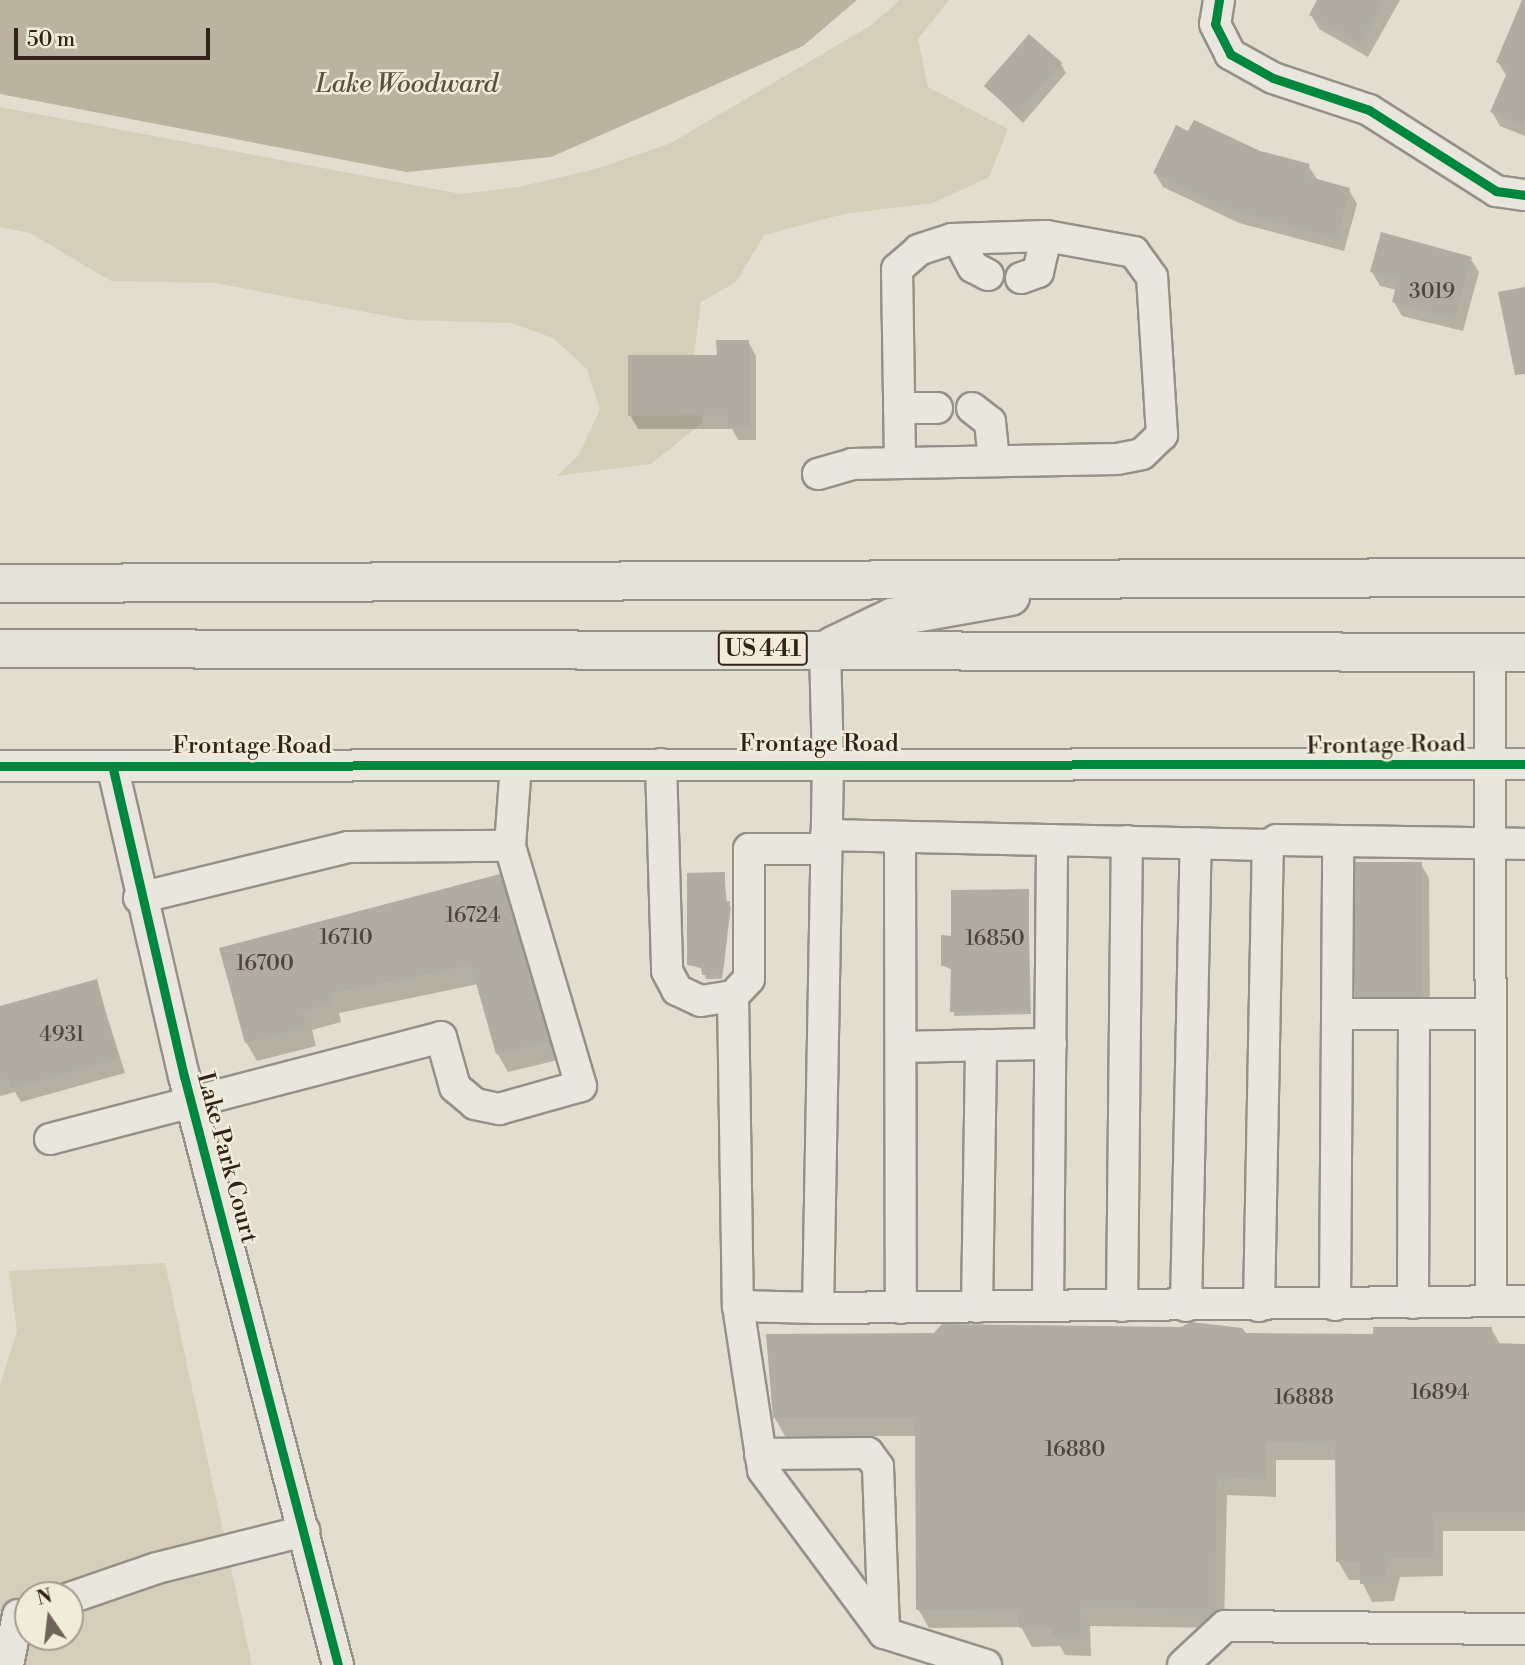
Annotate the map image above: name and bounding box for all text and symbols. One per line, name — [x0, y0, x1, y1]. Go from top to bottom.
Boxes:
scale bar — [18, 14, 214, 58]
text: 50 m — [27, 27, 75, 53]
water label: Lake Woodward — [316, 69, 498, 101]
house number: 3019 — [1409, 279, 1455, 305]
road number: US 441 — [718, 629, 808, 668]
street label: Frontage Road — [1306, 730, 1466, 762]
street label: Frontage Road — [739, 731, 899, 759]
street label: Frontage Road — [172, 733, 332, 761]
house number: 16724 — [446, 903, 500, 929]
house number: 16710 — [319, 925, 373, 951]
house number: 16850 — [965, 926, 1025, 952]
house number: 16700 — [236, 951, 294, 977]
house number: 4931 — [39, 1022, 85, 1048]
street label: Lake Park Court — [189, 1070, 263, 1246]
house number: 16894 — [1410, 1380, 1470, 1406]
house number: 16888 — [1274, 1385, 1334, 1411]
house number: 16880 — [1045, 1437, 1105, 1463]
north arrow — [14, 1581, 84, 1651]
text: N — [34, 1584, 55, 1611]

